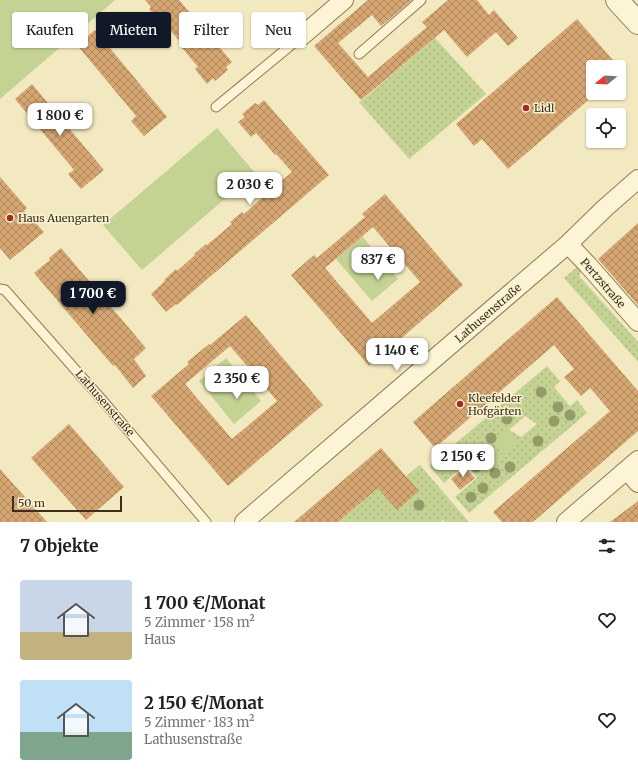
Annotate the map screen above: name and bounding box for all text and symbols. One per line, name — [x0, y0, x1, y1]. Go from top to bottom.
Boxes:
chip: Kaufen — [12, 12, 88, 48]
chip: Mieten — [96, 12, 171, 48]
chip: Filter — [179, 12, 243, 48]
chip: Neu — [251, 12, 306, 48]
north arrow — [586, 60, 626, 100]
map controls — [586, 60, 626, 148]
place label: Lidl — [534, 101, 555, 115]
pin: 1 800 € — [23, 103, 97, 137]
marker: Lidl — [521, 103, 531, 113]
text: 1 800 € — [36, 107, 84, 124]
button: locate — [586, 108, 626, 148]
pin: 2 030 € — [213, 172, 287, 206]
text: 2 030 € — [226, 176, 274, 193]
place label: Haus Auengarten — [18, 211, 110, 225]
marker: Haus Auengarten — [5, 213, 15, 223]
pin: 837 € — [350, 247, 406, 281]
text: 837 € — [360, 251, 396, 268]
street label: Pertzstraße — [578, 255, 629, 311]
street label: Lathusenstraße — [452, 280, 524, 346]
pin: 1 700 € — [56, 281, 130, 315]
text: 1 700 € — [70, 285, 116, 302]
pin: 1 140 € — [360, 338, 434, 372]
text: 1 140 € — [375, 342, 419, 359]
pin: 2 350 € — [200, 366, 274, 400]
street label: Lathusenstraße — [72, 367, 138, 439]
text: 2 350 € — [214, 370, 260, 387]
place label: Kleefelder Hofgärten — [468, 391, 522, 418]
marker: Kleefelder Hofgärten — [455, 399, 465, 409]
pin: 2 150 € — [426, 444, 500, 478]
text: 2 150 € — [440, 448, 486, 465]
scale bar — [12, 494, 122, 513]
text: 50 m — [18, 496, 45, 510]
text: 7 Objekte — [20, 535, 98, 557]
icon: filters — [596, 535, 618, 557]
text: 1 700 €/Monat — [144, 592, 266, 614]
icon: home — [52, 596, 100, 644]
icon: heart — [596, 609, 618, 631]
text: 5 Zimmer · 158 m² — [144, 614, 255, 631]
text: Haus — [144, 631, 176, 648]
text: 2 150 €/Monat — [144, 692, 264, 714]
icon: home — [52, 696, 100, 744]
icon: heart — [596, 709, 618, 731]
text: 5 Zimmer · 183 m² — [144, 714, 254, 731]
text: Lathusenstraße — [144, 731, 242, 748]

